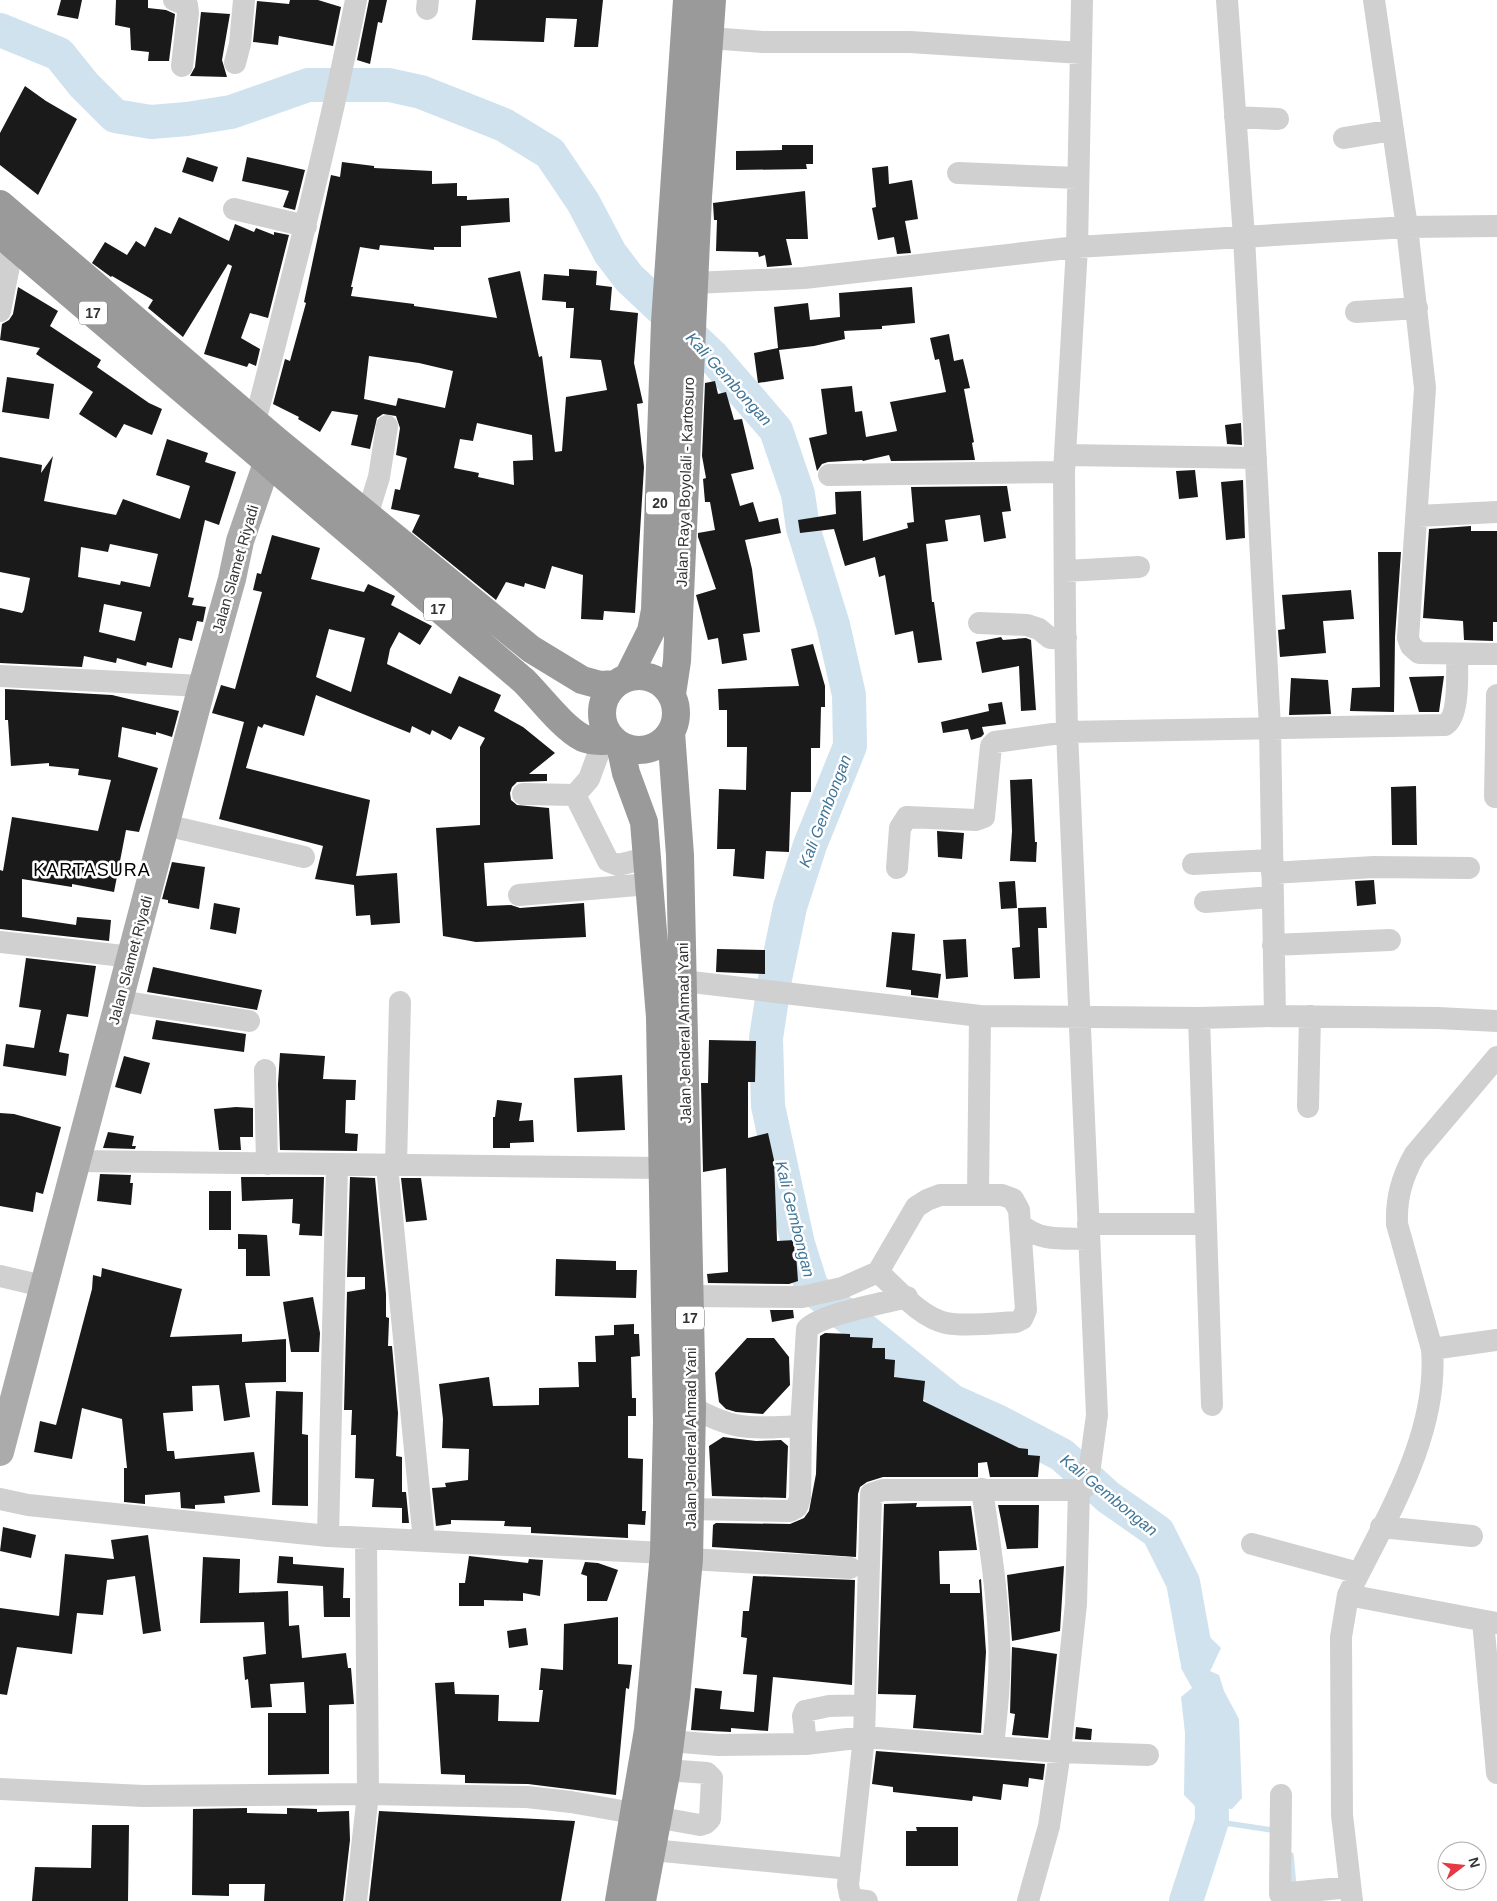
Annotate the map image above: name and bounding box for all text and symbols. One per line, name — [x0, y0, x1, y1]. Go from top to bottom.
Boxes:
road number: 17 — [79, 302, 107, 324]
water label: Kali Gembongan — [683, 329, 775, 429]
street label: Jalan Raya Boyolali - Kartosuro — [673, 377, 697, 587]
road number: 20 — [646, 492, 674, 514]
street label: Jalan Slamet Riyadi — [209, 503, 261, 635]
road number: 17 — [424, 598, 452, 620]
water label: Kali Gembongan — [796, 752, 854, 870]
district label: KARTASURA — [33, 860, 151, 880]
street label: Jalan Slamet Riyadi — [105, 894, 155, 1026]
street label: Jalan Jenderal Ahmad Yani — [674, 942, 694, 1124]
water label: Kali Gembongan — [772, 1159, 818, 1279]
road number: 17 — [676, 1306, 704, 1330]
street label: Jalan Jenderal Ahmad Yani — [682, 1347, 699, 1529]
water label: Kali Gembongan — [1057, 1451, 1161, 1539]
north arrow — [1437, 1841, 1487, 1891]
text: N — [1465, 1855, 1484, 1869]

